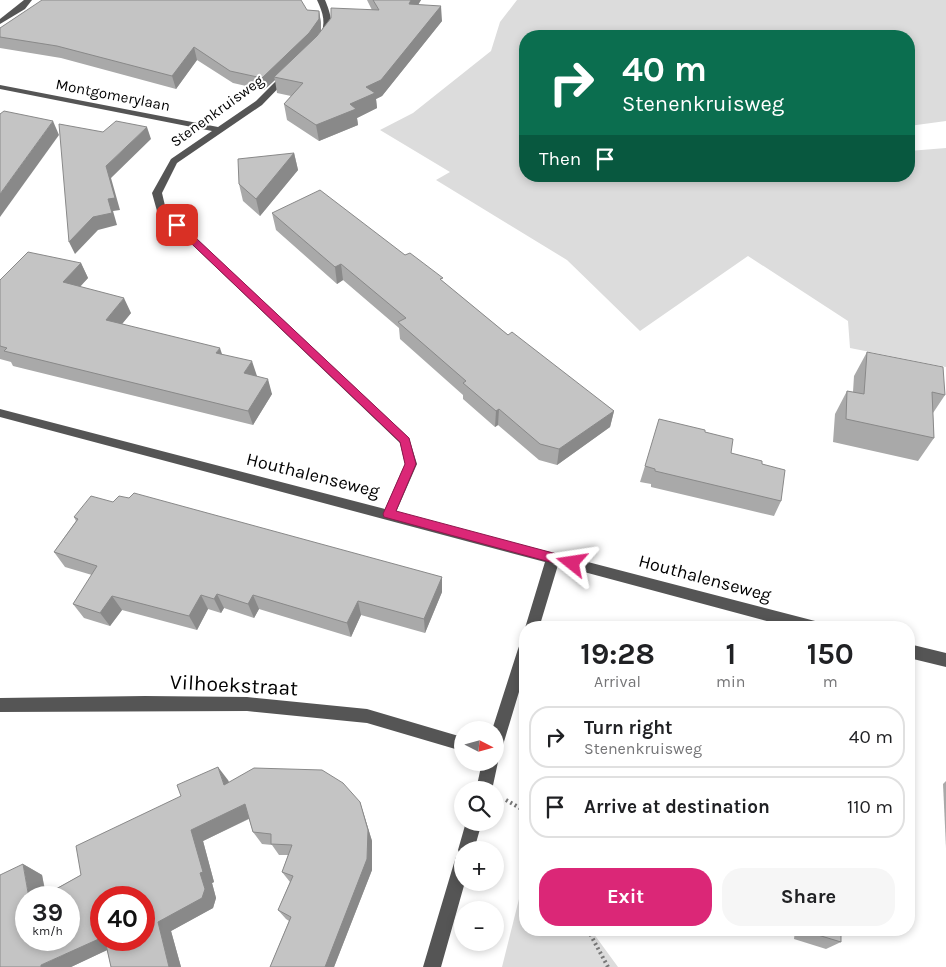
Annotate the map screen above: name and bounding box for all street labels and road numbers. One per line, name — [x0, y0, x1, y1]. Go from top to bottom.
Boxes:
street label: Stenenkruisweg — [167, 71, 267, 151]
street label: Montgomerylaan — [54, 75, 172, 115]
street label: Houthalenseweg — [244, 448, 382, 502]
street label: Houthalenseweg — [636, 550, 774, 606]
street label: Vilhoekstraat — [169, 670, 299, 700]

